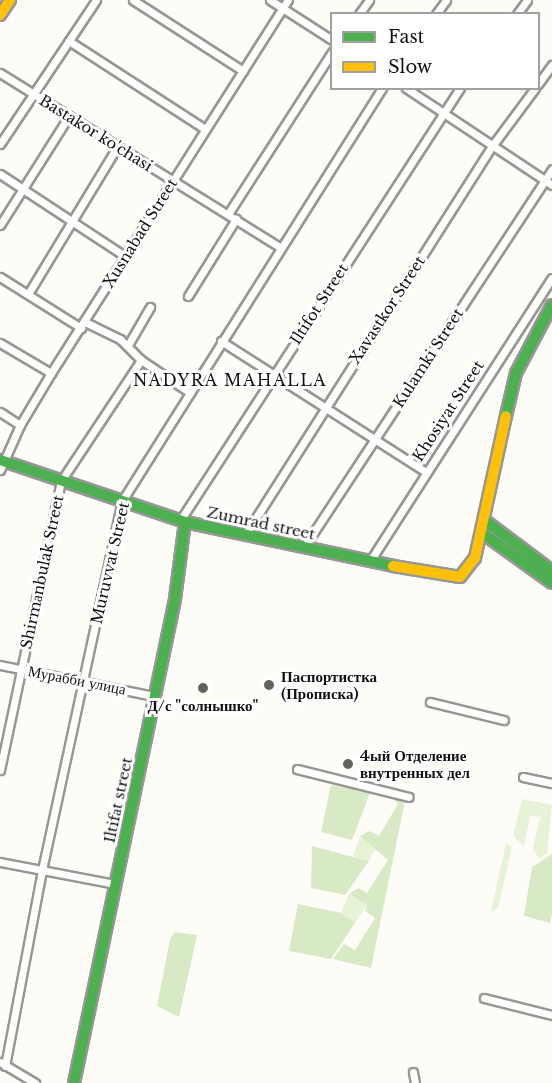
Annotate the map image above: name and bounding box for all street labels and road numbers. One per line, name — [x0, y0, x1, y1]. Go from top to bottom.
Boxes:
street label: Bastakor ko'chasi — [36, 91, 156, 175]
street label: Xusnabad Street — [99, 175, 181, 291]
street label: Xavastkor Street — [345, 253, 429, 367]
street label: Iltifot Street — [286, 260, 352, 348]
street label: Kulamki Street — [389, 305, 467, 411]
street label: Khosiyat Street — [409, 357, 487, 465]
street label: Shirmаnbulak Street — [17, 493, 67, 651]
street label: Muruvvat Street — [87, 500, 133, 626]
street label: Zumrad street — [205, 503, 317, 543]
street label: Мурабби улица — [27, 662, 127, 698]
street label: Iltifаt street — [100, 756, 136, 844]

